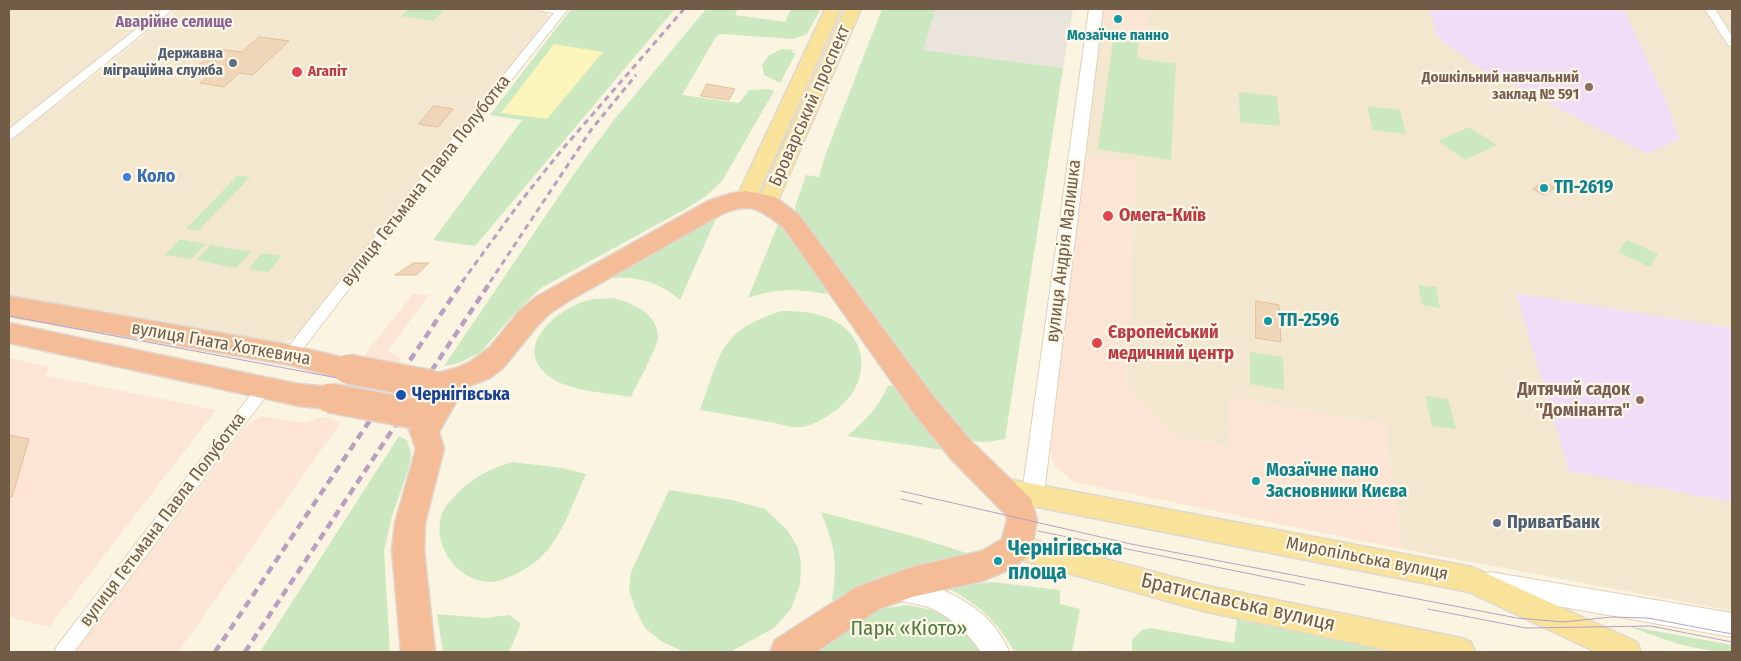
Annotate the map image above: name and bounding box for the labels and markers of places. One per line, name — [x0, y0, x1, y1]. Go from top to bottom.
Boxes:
marker: Мозаїчне панно — [1112, 13, 1124, 25]
place label: Мозаїчне панно — [1067, 27, 1169, 45]
place label: Державна міграційна служба — [103, 45, 223, 80]
marker: Державна міграційна служба — [227, 57, 239, 69]
place label: Агапіт — [308, 63, 347, 81]
marker: Агапіт — [290, 65, 304, 79]
place label: Дошкільний навчальний заклад № 591 — [1422, 69, 1579, 104]
marker: Дошкільний навчальний заклад № 591 — [1583, 81, 1595, 93]
place label: Коло — [137, 166, 175, 188]
marker: Коло — [121, 171, 133, 183]
place label: ТП-2619 — [1554, 177, 1613, 199]
marker: ТП-2619 — [1538, 182, 1550, 194]
place label: Омега-Київ — [1119, 205, 1206, 227]
marker: Омега-Київ — [1101, 209, 1115, 223]
place label: ТП-2596 — [1278, 310, 1339, 332]
marker: ТП-2596 — [1262, 315, 1274, 327]
place label: Європейський медичний центр — [1108, 322, 1234, 364]
marker: Європейський медичний центр — [1090, 336, 1104, 350]
place label: Дитячий садок "Домінанта" — [1517, 379, 1630, 422]
place label: Чернігівська — [412, 384, 510, 406]
marker: Чернігівська — [394, 388, 408, 402]
marker: Дитячий садок "Домінанта" — [1634, 394, 1646, 406]
place label: Мозаїчне пано Засновники Києва — [1266, 460, 1407, 502]
marker: Мозаїчне пано Засновники Києва — [1250, 475, 1262, 487]
place label: ПриватБанк — [1507, 512, 1600, 534]
marker: ПриватБанк — [1491, 517, 1503, 529]
place label: Чернігівська площа — [1008, 536, 1122, 586]
marker: Чернігівська площа — [992, 555, 1004, 567]

